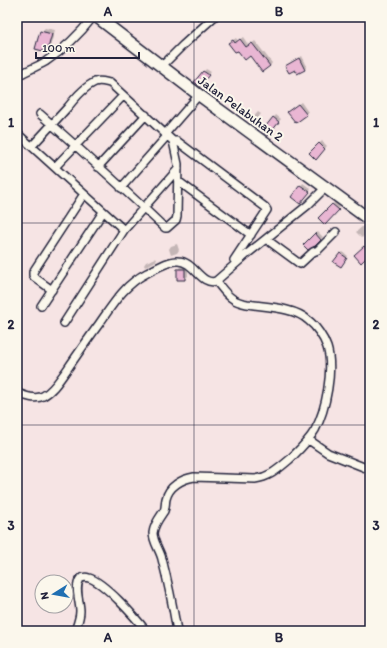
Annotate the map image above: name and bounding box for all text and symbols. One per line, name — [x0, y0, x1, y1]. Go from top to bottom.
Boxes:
text: A — [103, 4, 113, 19]
text: B — [275, 4, 284, 19]
scale bar — [36, 34, 139, 60]
text: 100 m — [42, 41, 75, 55]
street label: Jalan Pelabuhan 2 — [195, 73, 286, 144]
text: 1 — [8, 115, 14, 130]
text: 1 — [373, 115, 379, 130]
text: 2 — [8, 317, 15, 332]
text: 2 — [373, 317, 380, 332]
text: 3 — [7, 518, 15, 533]
text: 3 — [372, 518, 380, 533]
north arrow — [34, 574, 74, 614]
text: N — [38, 591, 52, 601]
text: A — [103, 630, 113, 645]
text: B — [275, 630, 284, 645]

